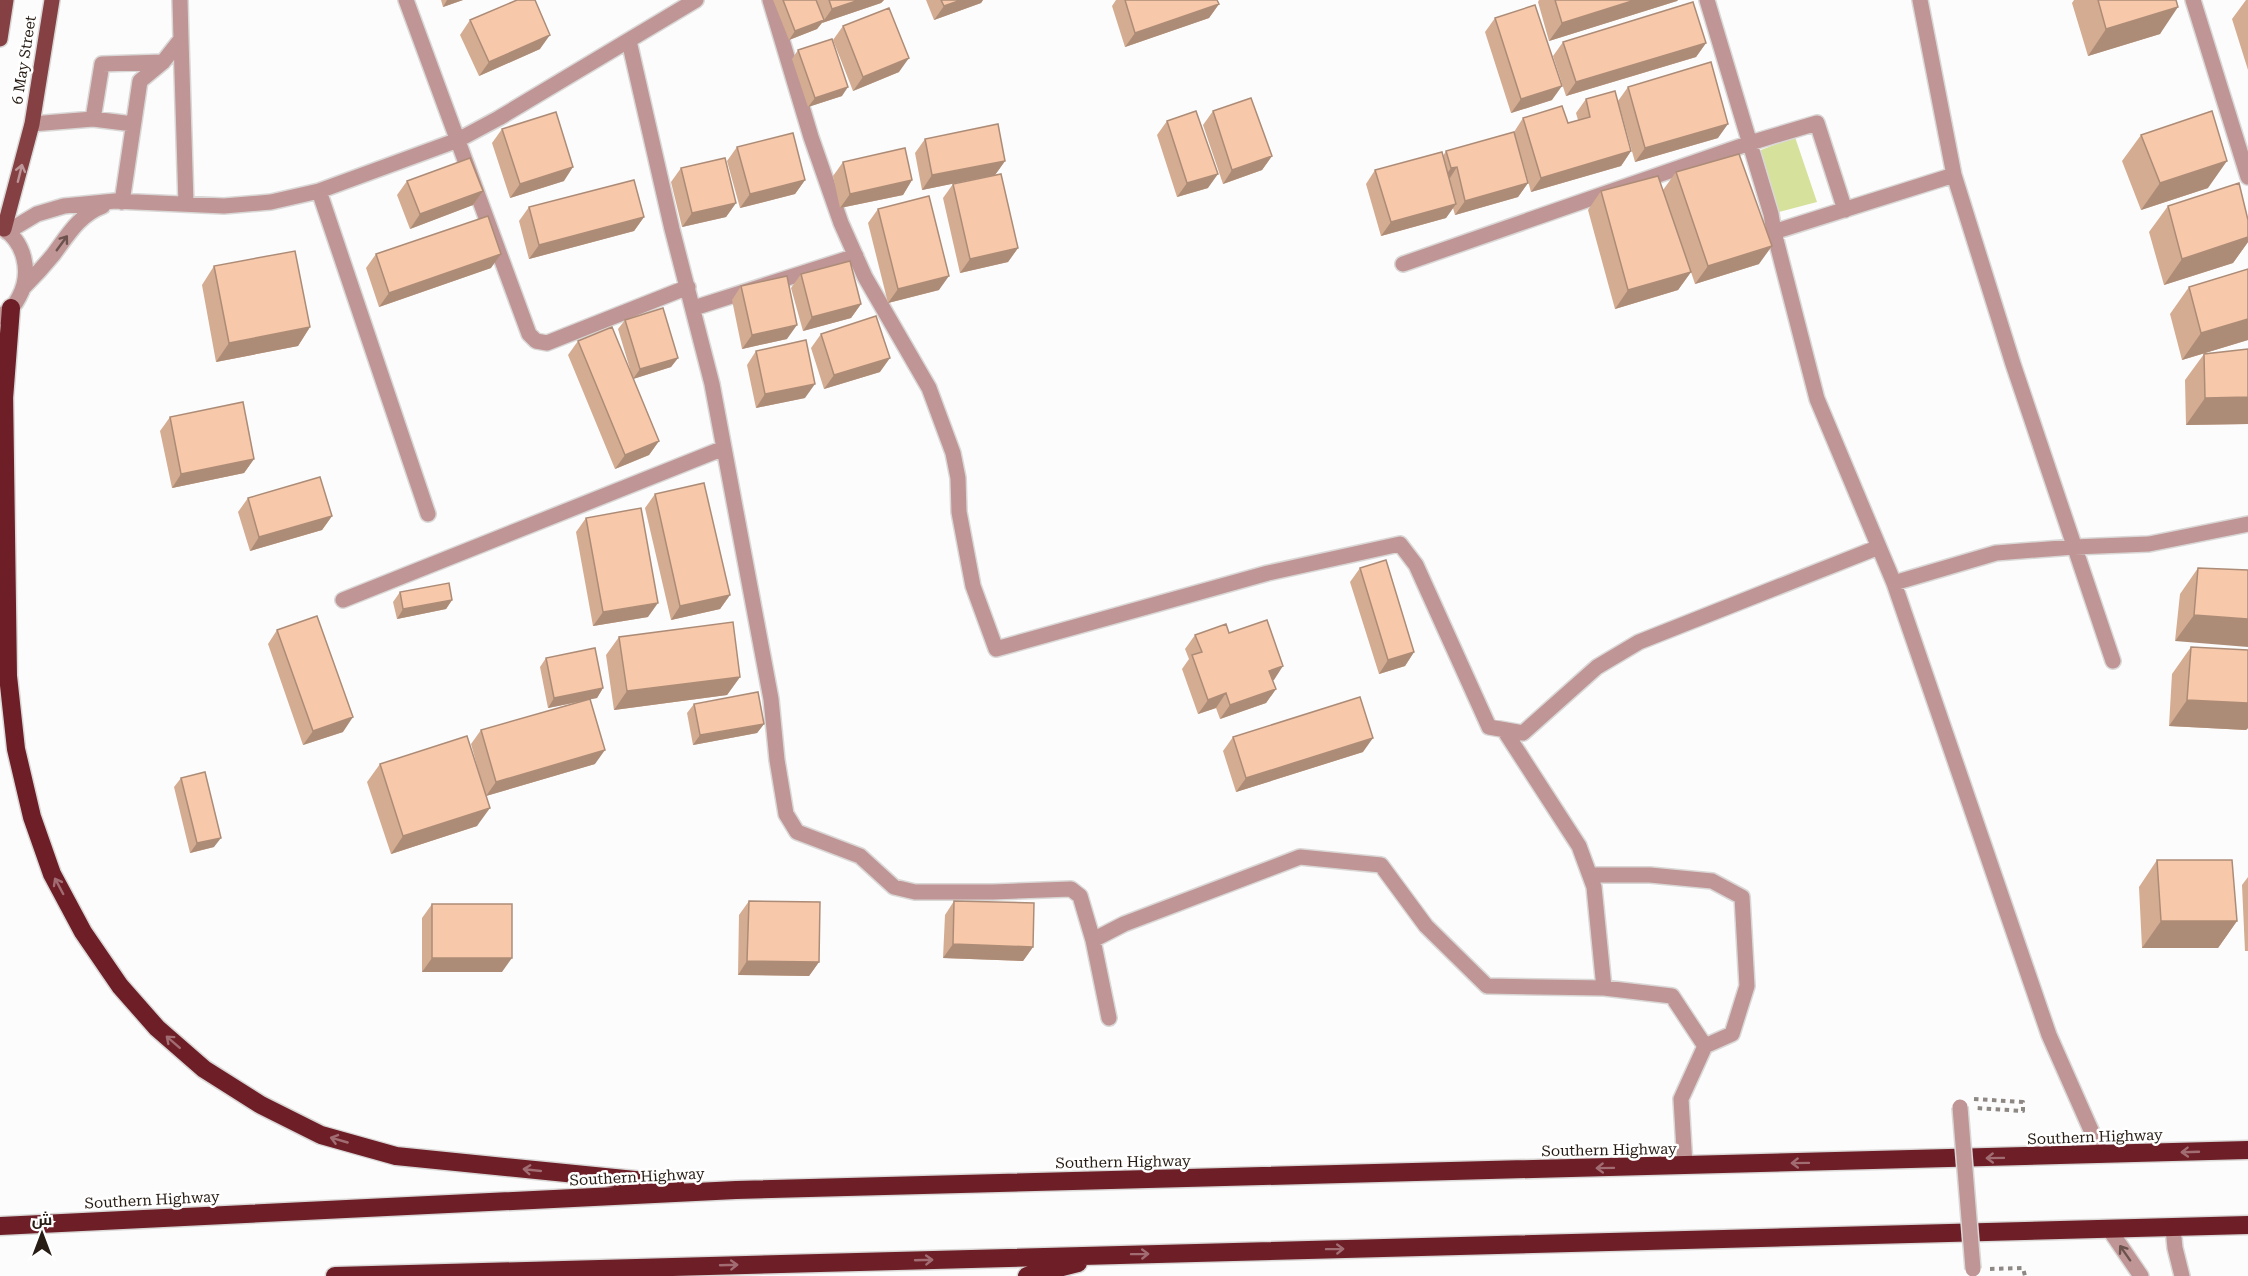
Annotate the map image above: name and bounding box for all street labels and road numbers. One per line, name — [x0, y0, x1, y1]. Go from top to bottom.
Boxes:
street label: 6 May Street — [8, 14, 40, 106]
street label: Southern Highway — [2027, 1126, 2163, 1148]
street label: Southern Highway — [1541, 1140, 1677, 1160]
street label: Southern Highway — [1055, 1152, 1191, 1172]
street label: Southern Highway — [569, 1164, 705, 1190]
street label: Southern Highway — [84, 1187, 220, 1213]

